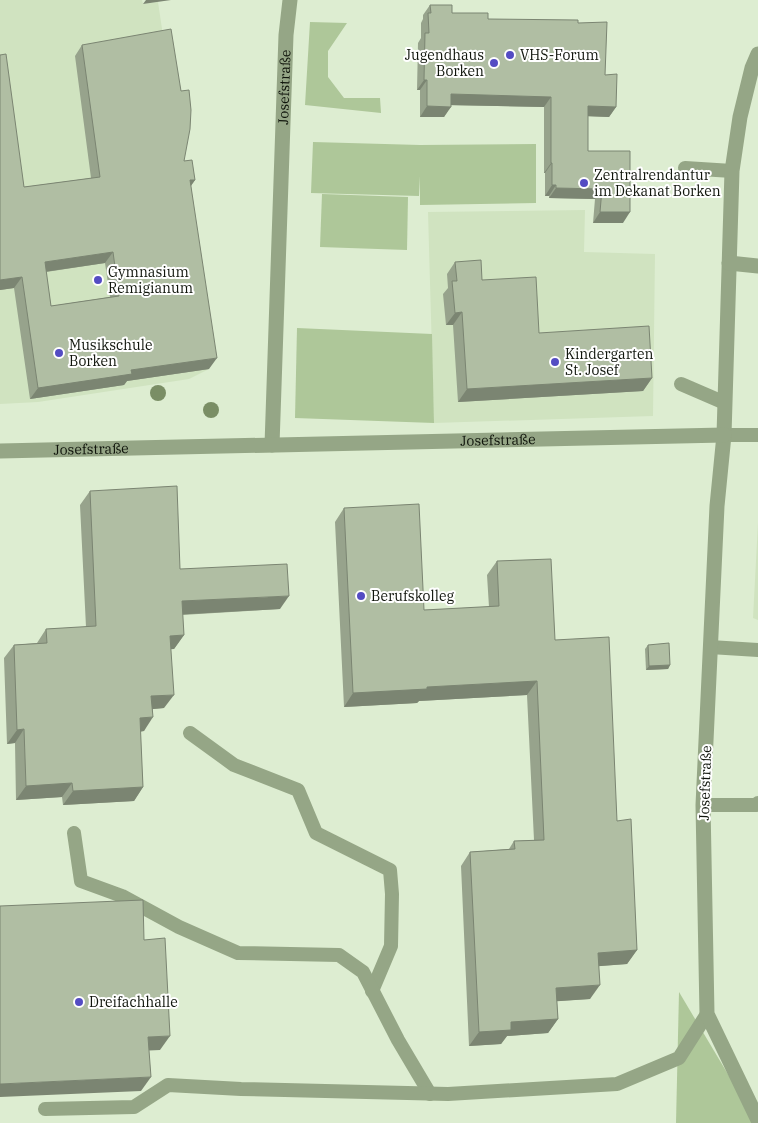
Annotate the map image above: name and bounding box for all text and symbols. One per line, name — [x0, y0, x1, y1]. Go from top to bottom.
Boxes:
place label: Jugendhaus Borken — [405, 46, 484, 80]
place label: VHS-Forum — [520, 46, 599, 64]
street label: Josefstraße — [274, 49, 294, 125]
marker: VHS-Forum — [504, 49, 516, 61]
marker: Jugendhaus Borken — [488, 57, 500, 69]
place label: Zentralrendantur im Dekanat Borken — [594, 166, 721, 200]
marker: Zentralrendantur im Dekanat Borken — [578, 177, 590, 189]
place label: Gymnasium Remigianum — [108, 263, 193, 297]
marker: Gymnasium Remigianum — [92, 274, 104, 286]
place label: Musikschule Borken — [69, 336, 152, 370]
place label: Kindergarten St. Josef — [565, 345, 653, 379]
marker: Musikschule Borken — [53, 347, 65, 359]
marker: Kindergarten St. Josef — [549, 356, 561, 368]
street label: Josefstraße — [460, 430, 536, 450]
street label: Josefstraße — [53, 439, 129, 459]
place label: Berufskolleg — [371, 587, 454, 605]
marker: Berufskolleg — [355, 590, 367, 602]
street label: Josefstraße — [695, 745, 715, 821]
place label: Dreifachhalle — [89, 993, 178, 1011]
marker: Dreifachhalle — [73, 996, 85, 1008]

